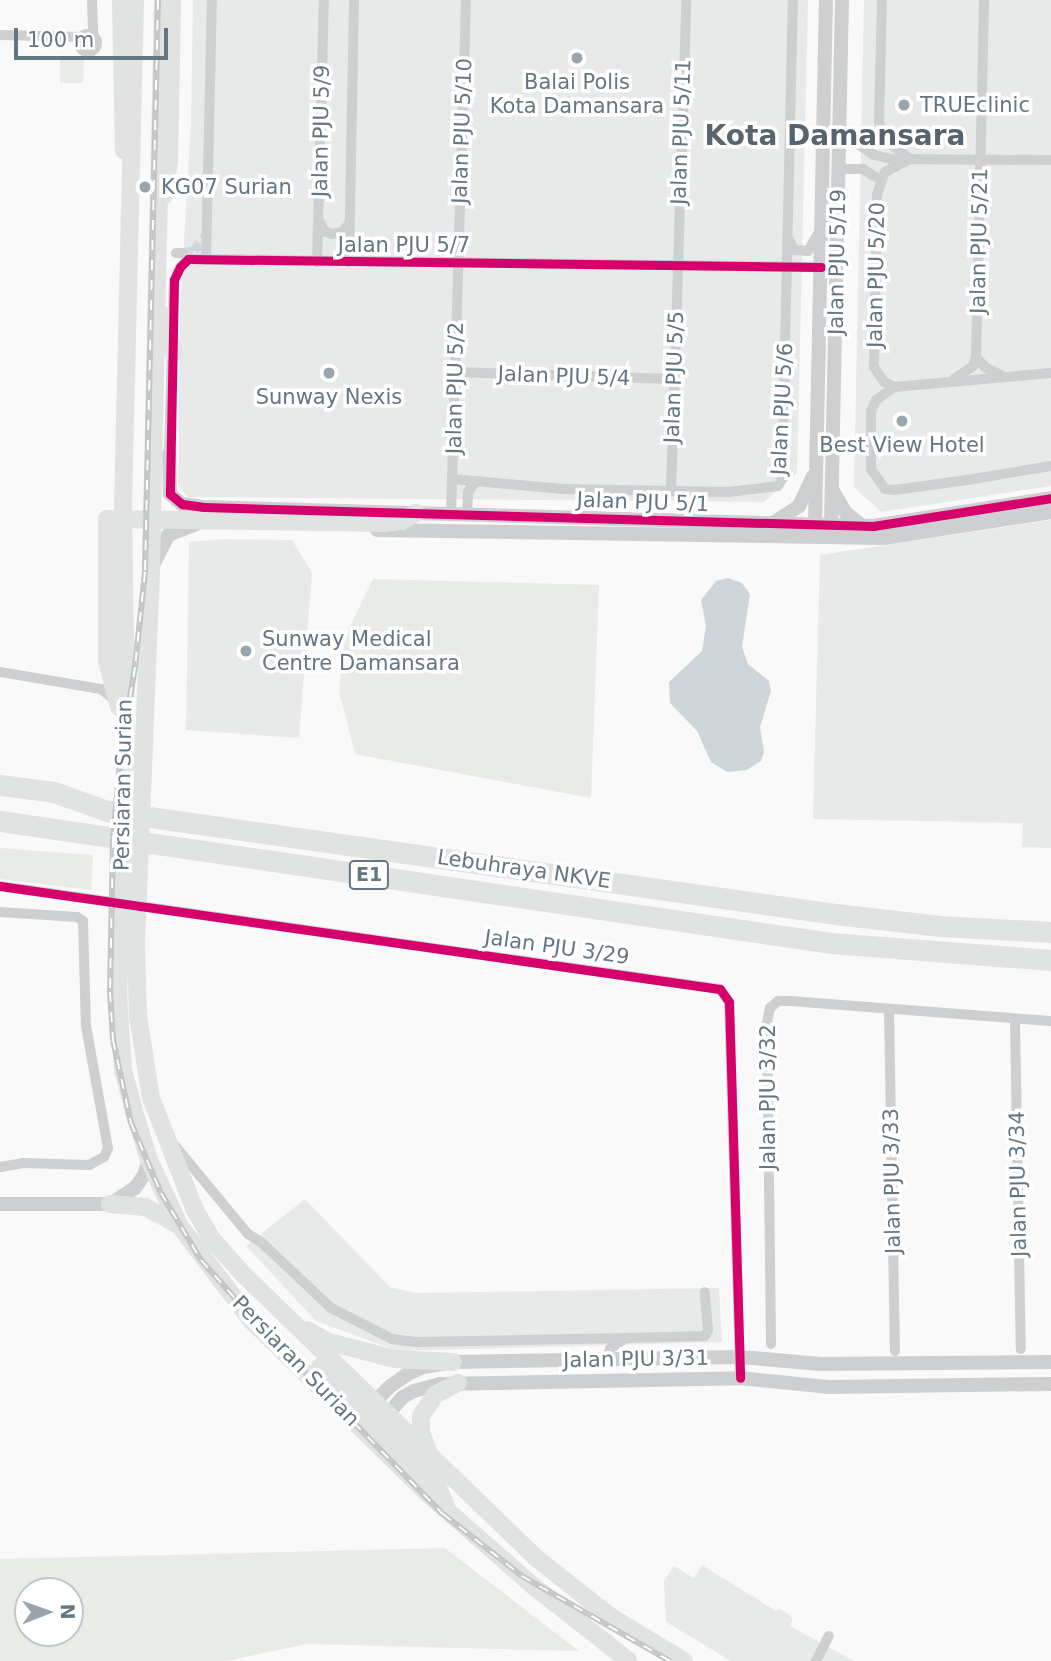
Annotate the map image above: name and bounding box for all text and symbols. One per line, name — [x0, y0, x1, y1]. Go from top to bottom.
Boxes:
scale bar — [18, 14, 172, 58]
text: 100 m — [27, 28, 94, 52]
marker: Balai Polis Kota Damansara — [569, 50, 585, 66]
street label: Jalan PJU 5/10 — [447, 58, 477, 204]
street label: Jalan PJU 5/11 — [666, 59, 696, 205]
street label: Jalan PJU 5/9 — [307, 65, 335, 197]
place label: Balai Polis Kota Damansara — [490, 69, 664, 119]
place label: TRUEclinic — [920, 92, 1030, 118]
marker: TRUEclinic — [894, 95, 914, 115]
district label: Kota Damansara — [705, 119, 965, 153]
street label: Jalan PJU 5/21 — [965, 168, 993, 314]
place label: KG07 Surian — [161, 174, 292, 200]
marker: KG07 Surian — [135, 177, 155, 197]
street label: Jalan PJU 5/19 — [823, 189, 851, 335]
street label: Jalan PJU 5/20 — [862, 202, 890, 348]
street label: Jalan PJU 5/7 — [338, 232, 470, 258]
street label: Jalan PJU 5/5 — [659, 310, 689, 444]
street label: Jalan PJU 5/2 — [441, 322, 469, 454]
street label: Jalan PJU 5/6 — [766, 342, 798, 476]
street label: Jalan PJU 5/4 — [497, 361, 631, 391]
marker: Sunway Nexis — [321, 365, 337, 381]
place label: Sunway Nexis — [256, 384, 402, 410]
marker: Best View Hotel — [894, 413, 910, 429]
place label: Best View Hotel — [819, 432, 985, 458]
street label: Jalan PJU 5/1 — [576, 487, 710, 517]
place label: Sunway Medical Centre Damansara — [262, 626, 460, 676]
marker: Sunway Medical Centre Damansara — [236, 641, 256, 661]
street label: Persiaran Surian — [109, 699, 137, 871]
street label: Lebuhraya NKVE — [436, 844, 612, 894]
road number: E1 — [348, 860, 390, 890]
street label: Jalan PJU 3/29 — [483, 924, 631, 970]
street label: Jalan PJU 3/32 — [755, 1024, 781, 1170]
street label: Jalan PJU 3/33 — [878, 1108, 906, 1254]
street label: Jalan PJU 3/34 — [1004, 1111, 1032, 1257]
street label: Persiaran Surian — [227, 1290, 365, 1432]
street label: Jalan PJU 3/31 — [563, 1345, 709, 1373]
north arrow — [14, 1577, 84, 1647]
text: N — [57, 1604, 79, 1620]

